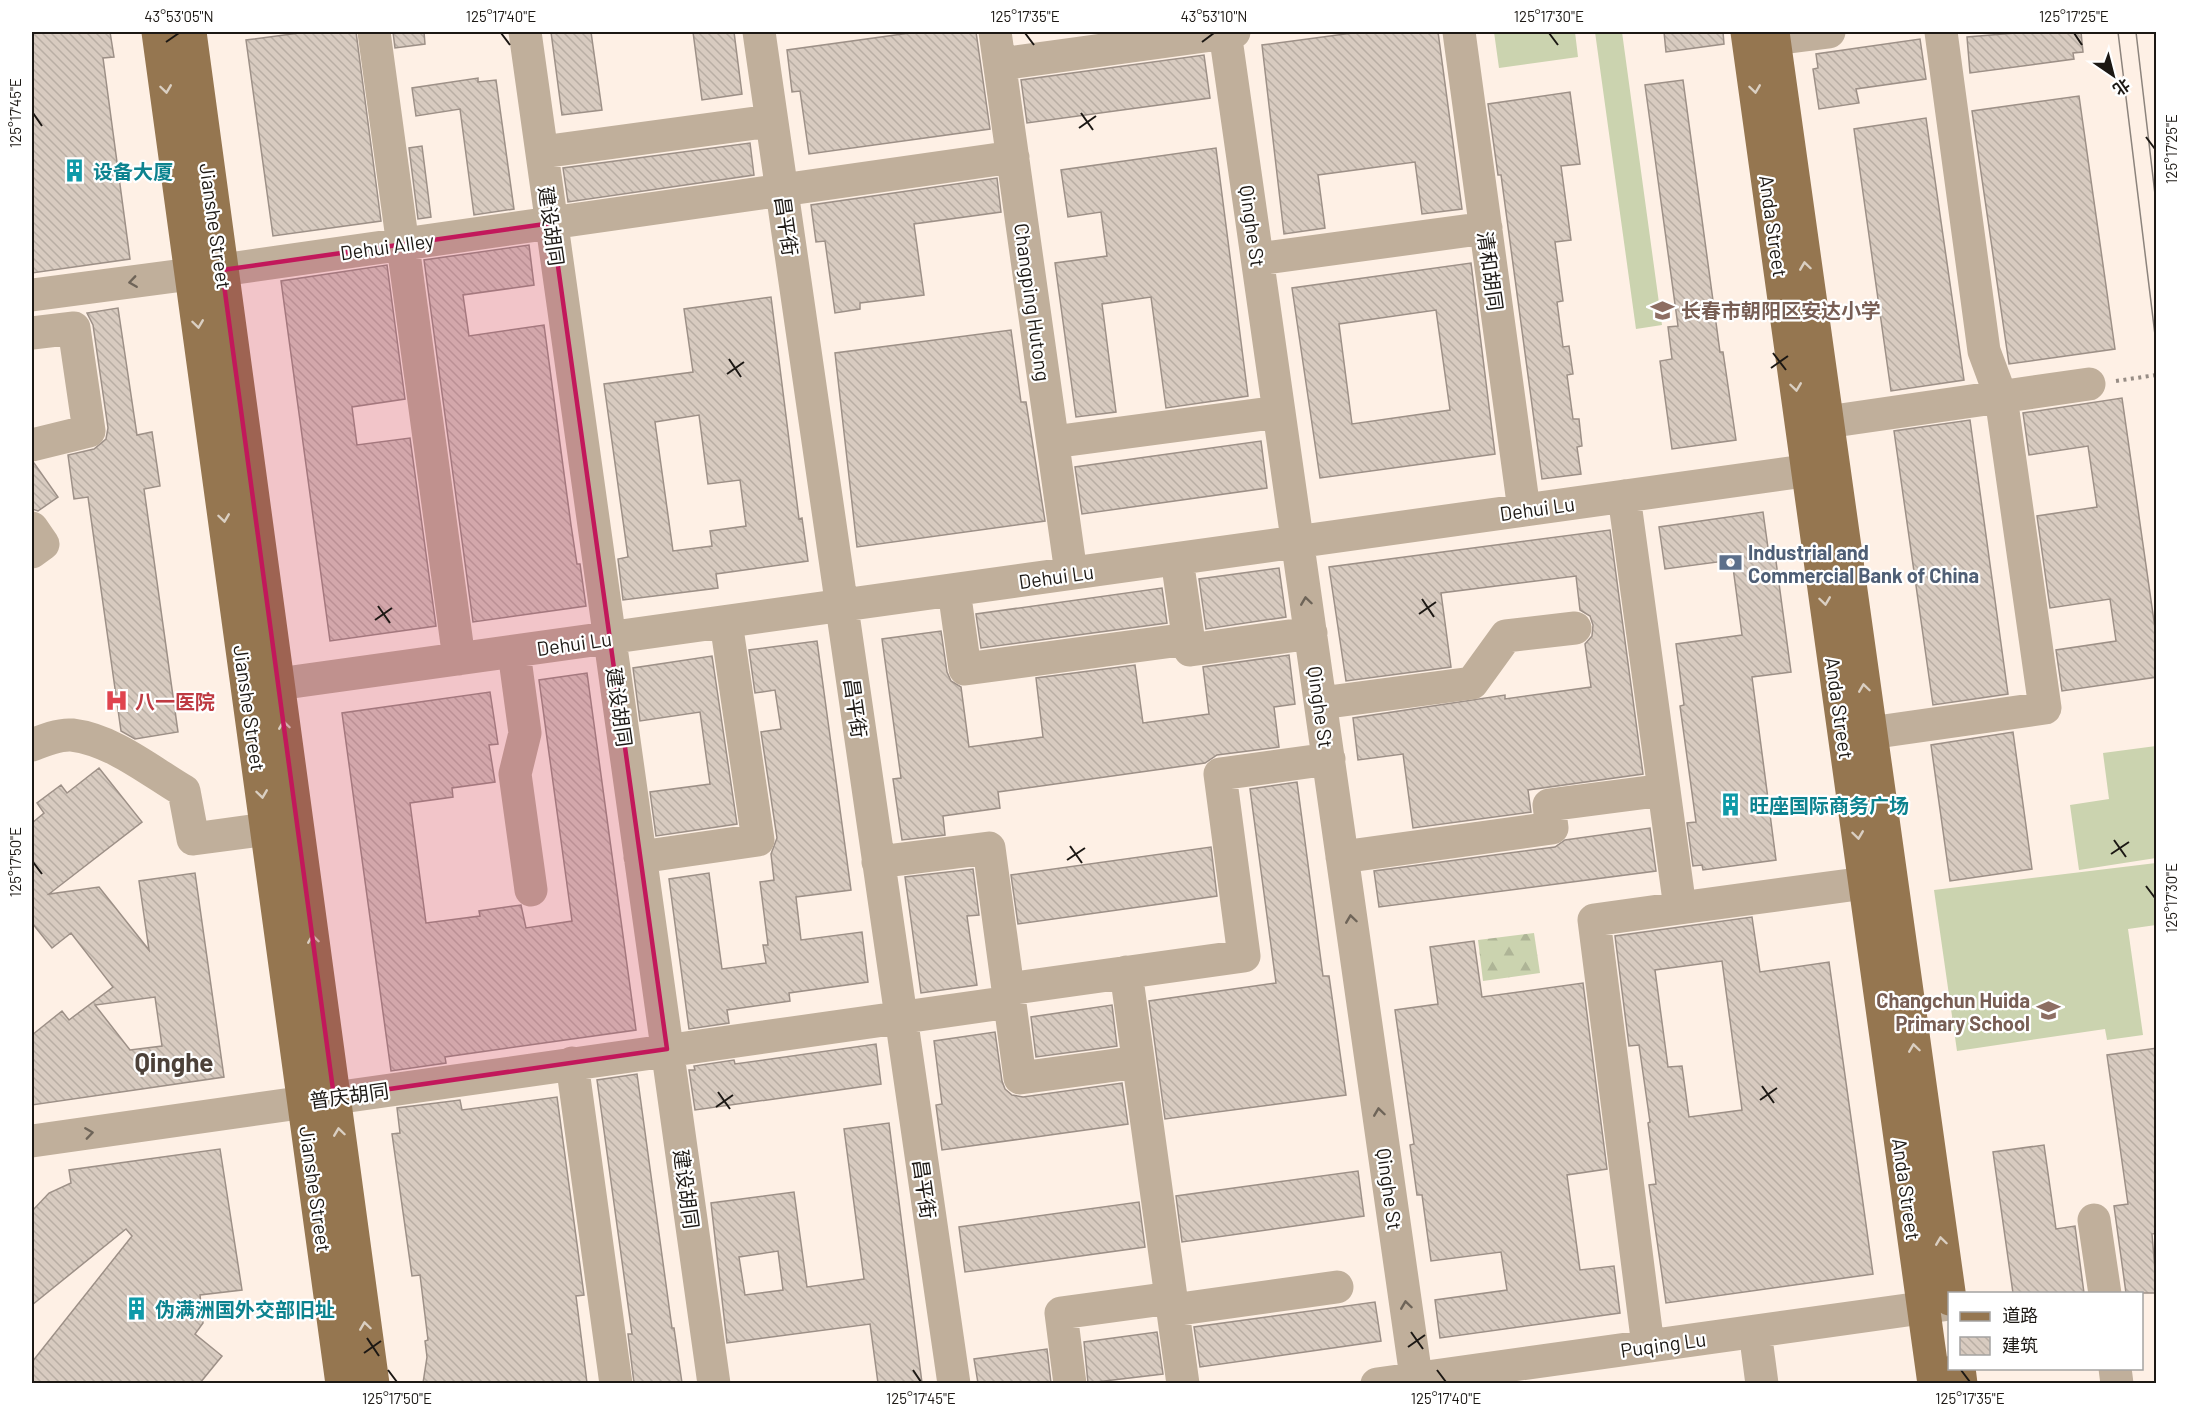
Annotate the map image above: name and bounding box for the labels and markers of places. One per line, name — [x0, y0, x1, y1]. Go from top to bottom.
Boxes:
building icon: 设备大厦 — [62, 158, 88, 184]
place label: 设备大厦 — [93, 159, 173, 183]
school or university icon: 长春市朝阳区安达小学 — [1650, 297, 1676, 323]
place label: 长春市朝阳区安达小学 — [1681, 298, 1881, 322]
place label: Industrial and Commercial Bank of China — [1748, 540, 1979, 587]
bank icon: Industrial and Commercial Bank of China — [1717, 550, 1743, 576]
hospital icon: 八一医院 — [104, 688, 130, 714]
place label: 八一医院 — [135, 689, 215, 713]
building icon: 旺座国际商务广场 — [1718, 792, 1744, 818]
place label: 旺座国际商务广场 — [1749, 793, 1909, 817]
place label: Changchun Huida Primary School — [1876, 988, 2030, 1035]
school or university icon: Changchun Huida Primary School — [2035, 998, 2061, 1024]
building icon: 伪满洲国外交部旧址 — [124, 1296, 150, 1322]
place label: 伪满洲国外交部旧址 — [155, 1297, 335, 1321]

